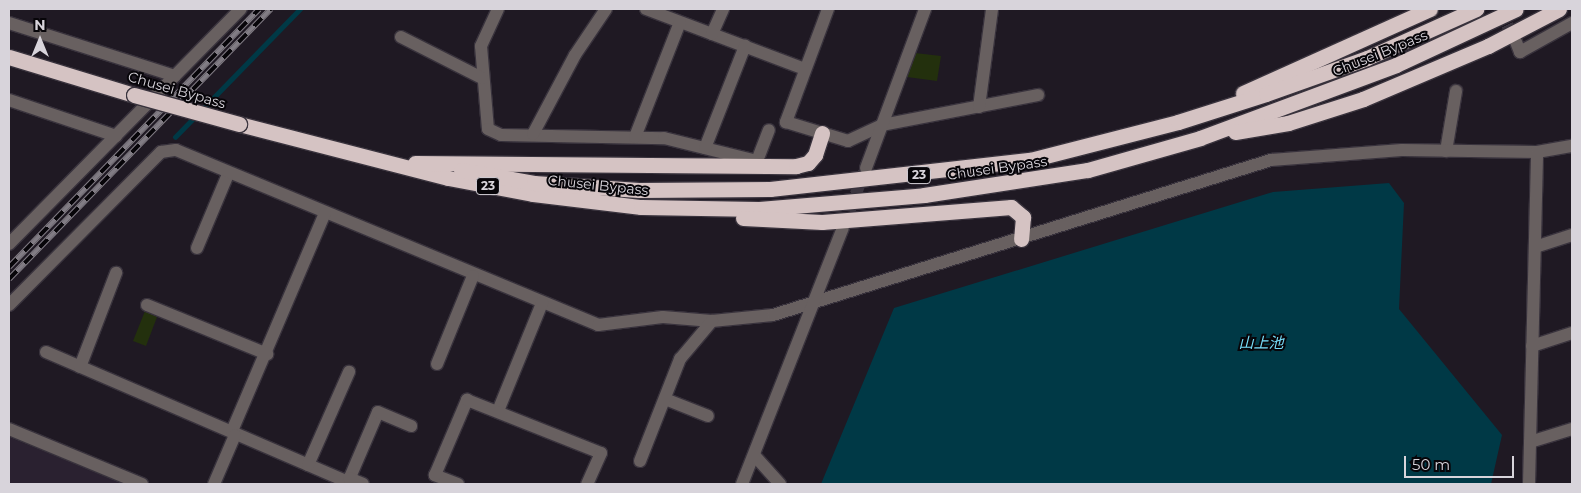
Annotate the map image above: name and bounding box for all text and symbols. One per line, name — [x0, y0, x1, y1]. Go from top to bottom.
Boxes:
north arrow — [15, 15, 65, 65]
text: N — [34, 16, 46, 34]
street label: Chusei Bypass — [1330, 26, 1430, 80]
street label: Chusei Bypass — [126, 68, 228, 112]
street label: Chusei Bypass — [946, 153, 1048, 183]
road number: 23 — [906, 166, 932, 184]
street label: Chusei Bypass — [547, 171, 649, 199]
road number: 23 — [476, 177, 500, 196]
water label: 山上池 — [1239, 334, 1283, 352]
scale bar — [1406, 446, 1516, 478]
text: 50 m — [1412, 455, 1450, 474]

